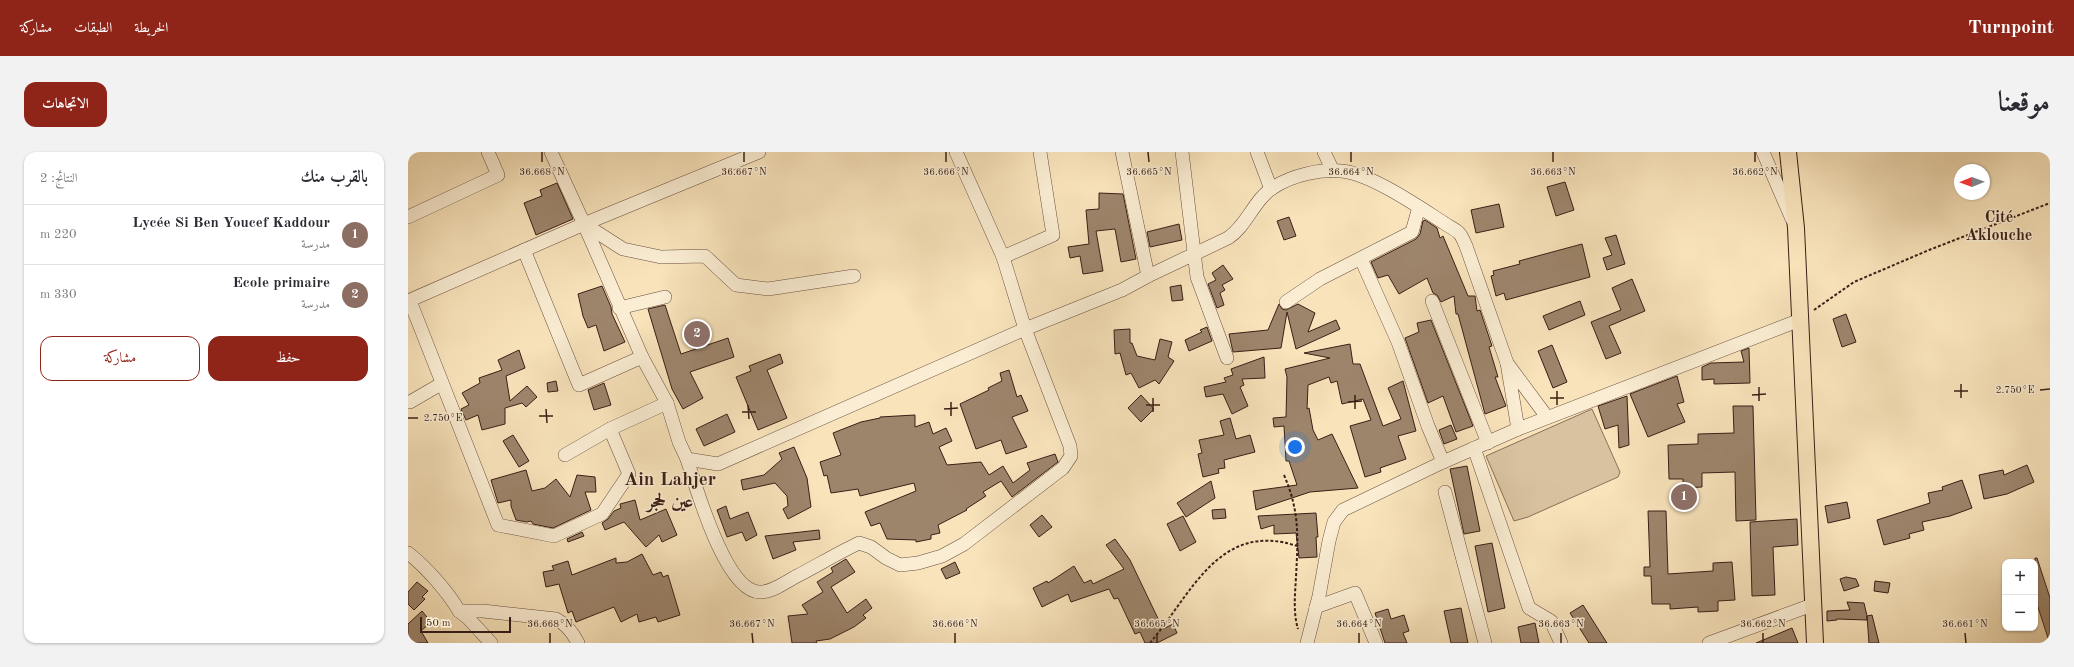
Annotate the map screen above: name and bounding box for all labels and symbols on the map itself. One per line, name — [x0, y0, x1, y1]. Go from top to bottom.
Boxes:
north arrow — [1954, 164, 1990, 200]
text: 36.668°N — [519, 167, 565, 177]
text: 36.667°N — [721, 167, 767, 177]
text: 36.666°N — [923, 167, 969, 177]
text: 36.665°N — [1126, 167, 1172, 177]
text: 36.664°N — [1328, 167, 1374, 177]
text: 36.663°N — [1530, 167, 1576, 177]
text: 36.662°N — [1732, 167, 1778, 177]
district label: Cité Aklouche — [1966, 210, 2032, 244]
pin: 2 — [684, 319, 710, 349]
text: 2.750°E — [1996, 385, 2034, 395]
text: 2.750°E — [424, 413, 462, 423]
your location — [1285, 437, 1305, 457]
district label: Ain Lahjer عين لحجر — [624, 471, 716, 513]
pin: 1 — [1671, 482, 1697, 512]
scale bar — [420, 615, 511, 634]
text: 36.668°N — [527, 619, 573, 629]
text: 36.667°N — [729, 619, 775, 629]
text: 36.666°N — [932, 619, 978, 629]
text: 36.665°N — [1134, 619, 1180, 629]
text: 36.664°N — [1336, 619, 1382, 629]
text: 36.663°N — [1538, 619, 1584, 629]
text: 36.662°N — [1740, 619, 1786, 629]
text: 36.661°N — [1942, 619, 1988, 629]

